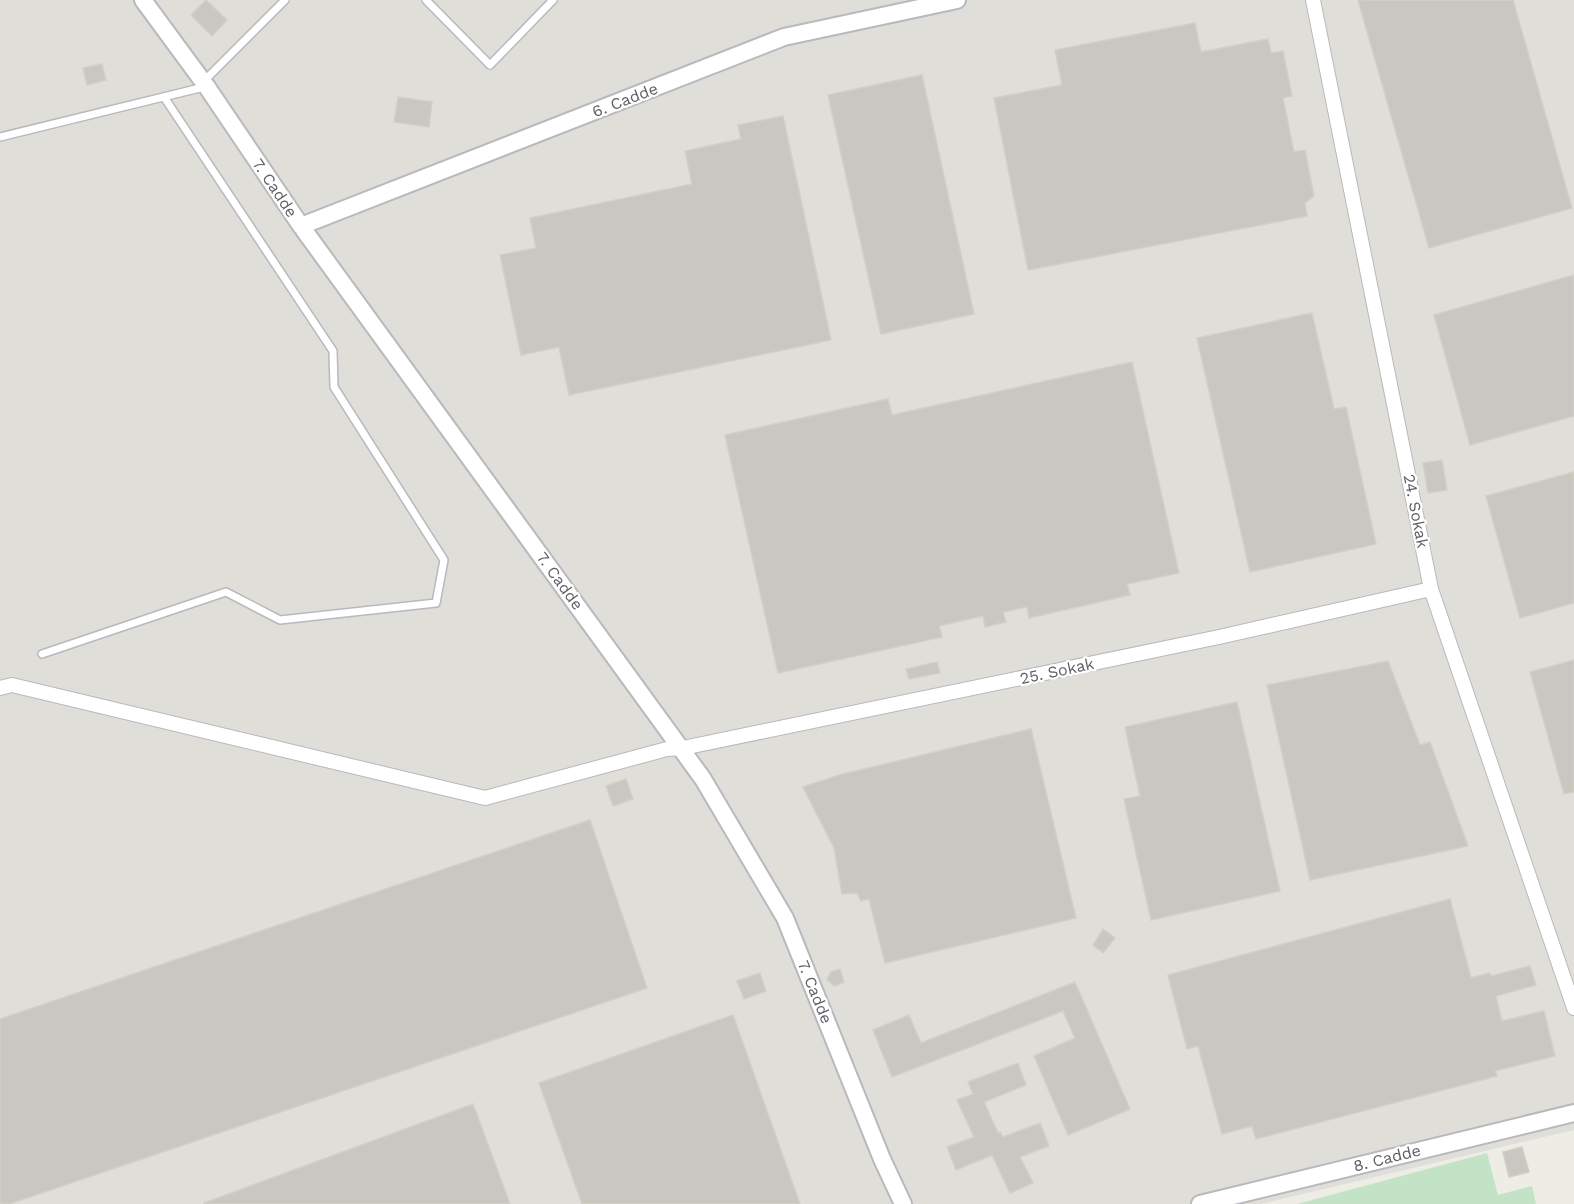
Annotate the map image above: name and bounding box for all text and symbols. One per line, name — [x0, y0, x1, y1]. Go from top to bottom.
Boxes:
street label: 6. Cadde — [589, 79, 661, 121]
street label: 7. Cadde — [249, 155, 301, 221]
street label: 24. Sokak — [1400, 472, 1432, 550]
street label: 7. Cadde — [533, 549, 587, 613]
street label: 25. Sokak — [1018, 654, 1096, 688]
street label: 7. Cadde — [794, 958, 836, 1026]
street label: 8. Cadde — [1351, 1140, 1423, 1176]

